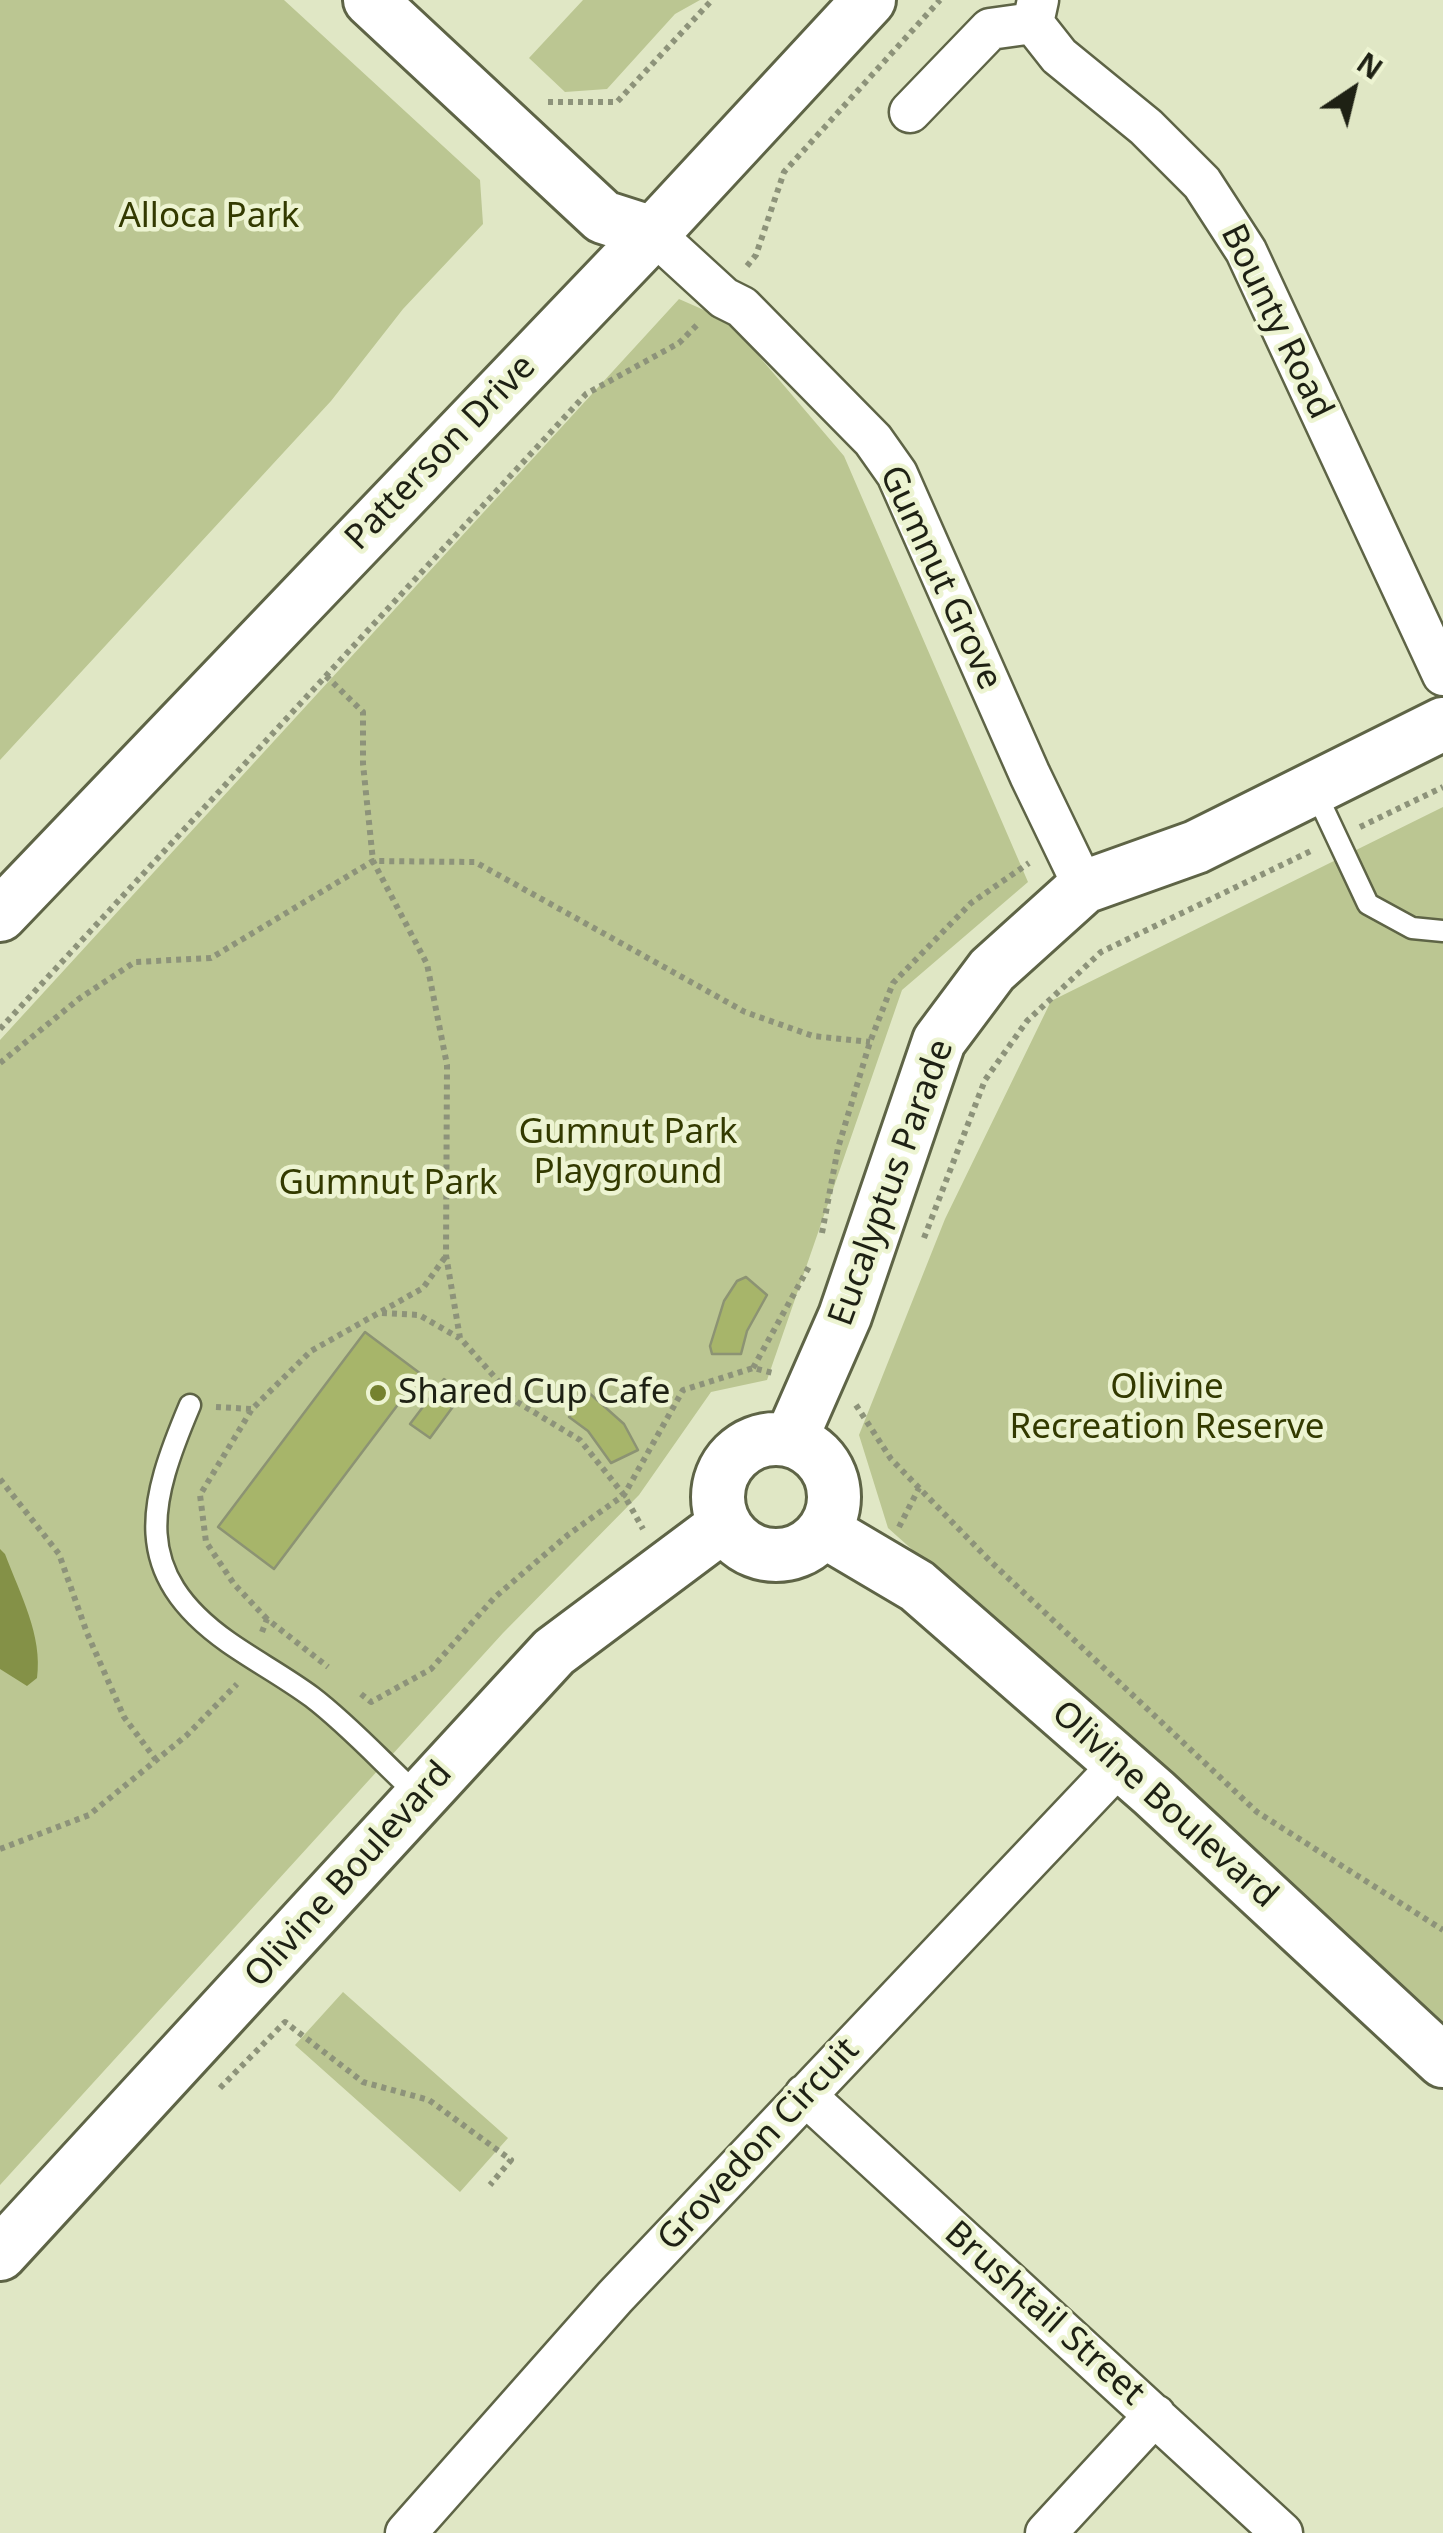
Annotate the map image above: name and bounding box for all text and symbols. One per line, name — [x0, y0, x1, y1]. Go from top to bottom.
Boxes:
north arrow — [1303, 40, 1403, 140]
text: N — [1350, 43, 1390, 88]
park label: Alloca Park — [118, 196, 300, 238]
street label: Bounty Road — [1211, 218, 1341, 426]
street label: Patterson Drive — [337, 347, 545, 559]
street label: Gumnut Grove — [870, 459, 1010, 697]
street label: Eucalyptus Parade — [821, 1034, 963, 1332]
park label: Gumnut Park Playground — [519, 1112, 737, 1194]
park label: Gumnut Park — [279, 1163, 497, 1205]
park label: Olivine Recreation Reserve — [1010, 1367, 1324, 1449]
place label: Shared Cup Cafe — [398, 1372, 671, 1414]
marker: Shared Cup Cafe — [367, 1382, 389, 1404]
street label: Olivine Boulevard — [1043, 1693, 1285, 1917]
street label: Olivine Boulevard — [237, 1754, 461, 1996]
street label: Grovedon Circuit — [650, 2030, 868, 2260]
street label: Brushtail Street — [935, 2213, 1153, 2415]

